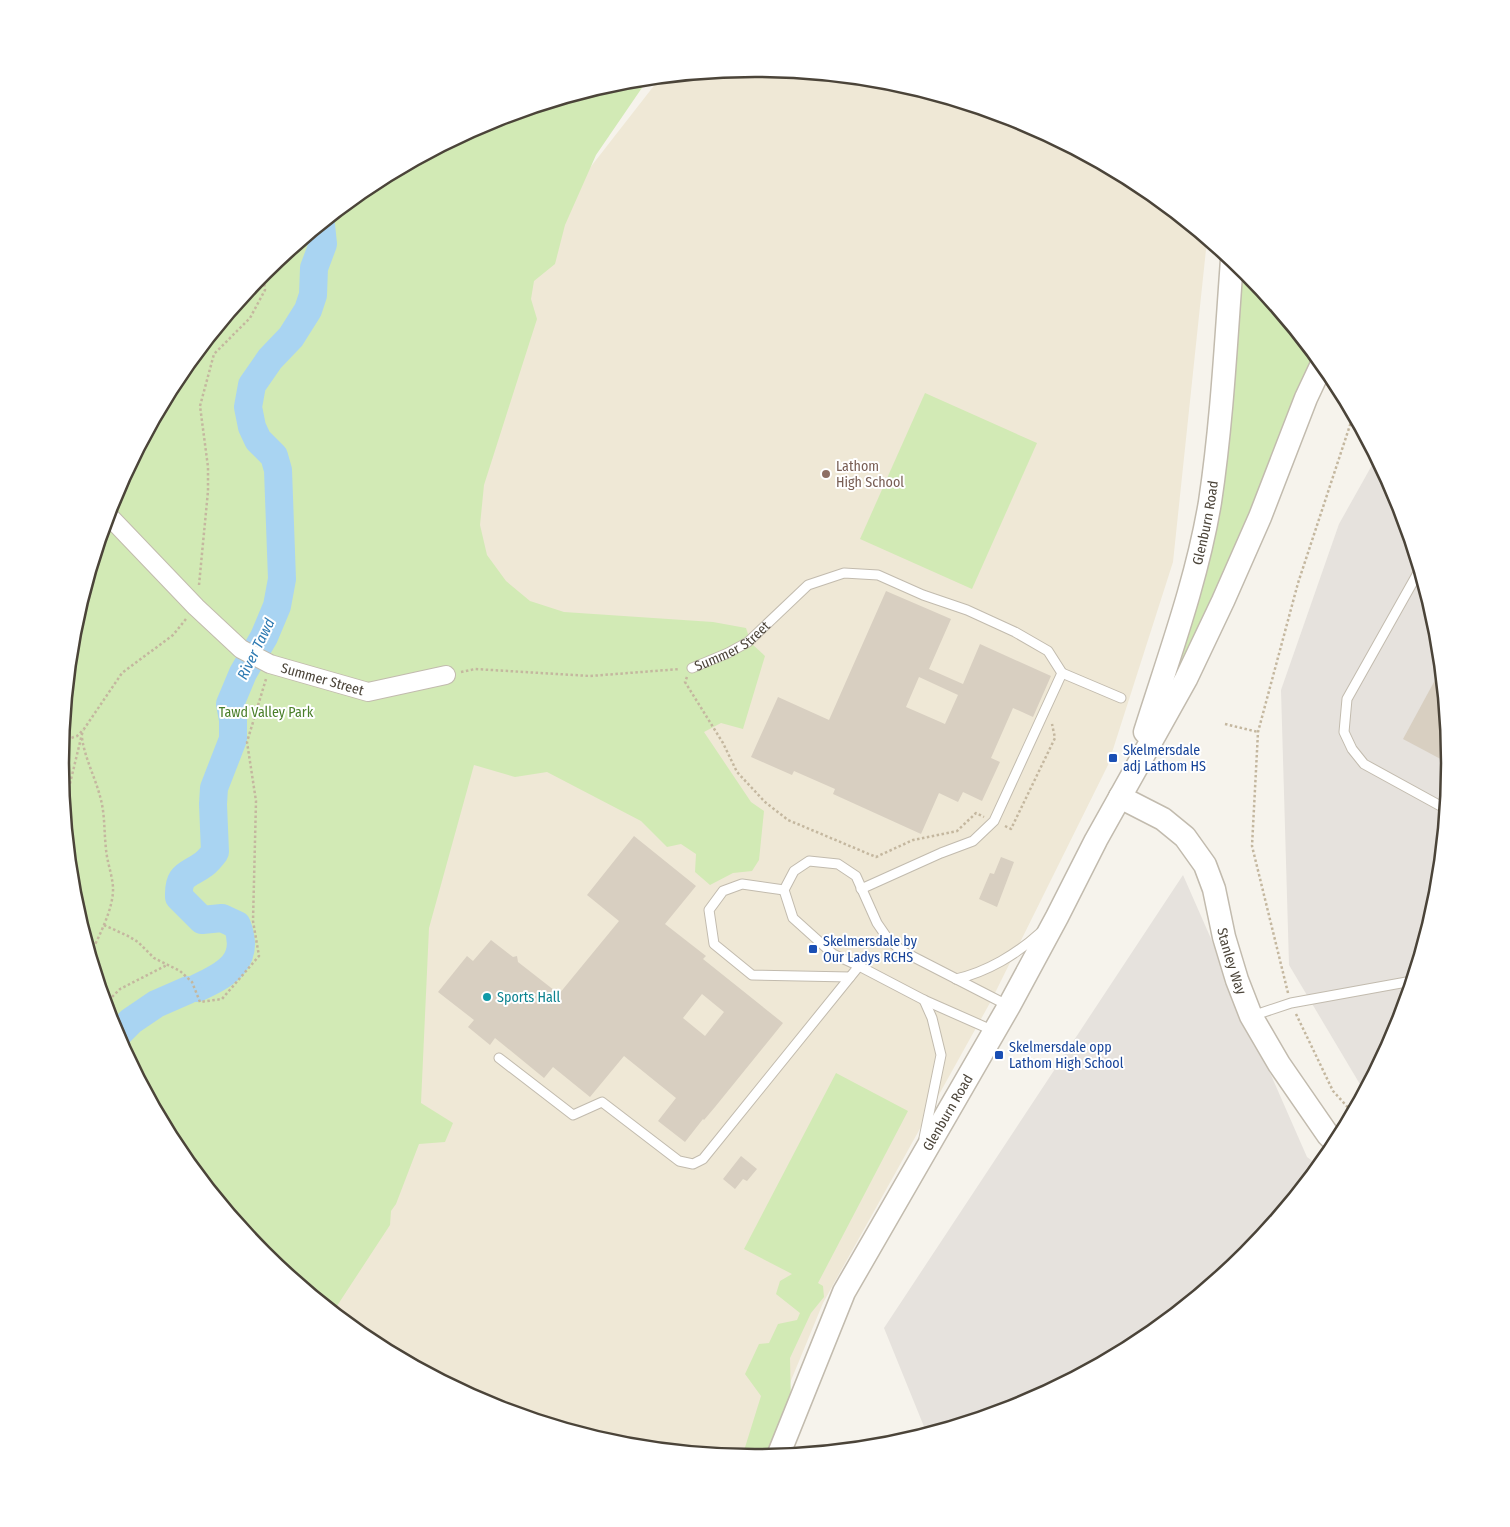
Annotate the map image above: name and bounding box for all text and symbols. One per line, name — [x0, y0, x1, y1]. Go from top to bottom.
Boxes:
place label: Lathom High School — [836, 458, 904, 491]
marker: Lathom High School — [820, 468, 832, 480]
street label: Glenburn Road — [1189, 480, 1222, 567]
water label: River Tawd — [233, 615, 279, 683]
street label: Summer Street — [692, 617, 774, 675]
street label: Summer Street — [279, 660, 366, 699]
park label: Tawd Valley Park — [219, 704, 314, 721]
place label: Skelmersdale adj Lathom HS — [1123, 742, 1206, 775]
marker: Skelmersdale adj Lathom HS — [1107, 752, 1119, 764]
street label: Stanley Way — [1213, 926, 1250, 998]
place label: Skelmersdale by Our Ladys RCHS — [823, 933, 918, 966]
marker: Skelmersdale by Our Ladys RCHS — [807, 943, 819, 955]
place label: Sports Hall — [497, 989, 560, 1006]
marker: Sports Hall — [481, 991, 493, 1003]
place label: Skelmersdale opp Lathom High School — [1009, 1039, 1124, 1072]
marker: Skelmersdale opp Lathom High School — [993, 1049, 1005, 1061]
street label: Glenburn Road — [919, 1072, 977, 1154]

